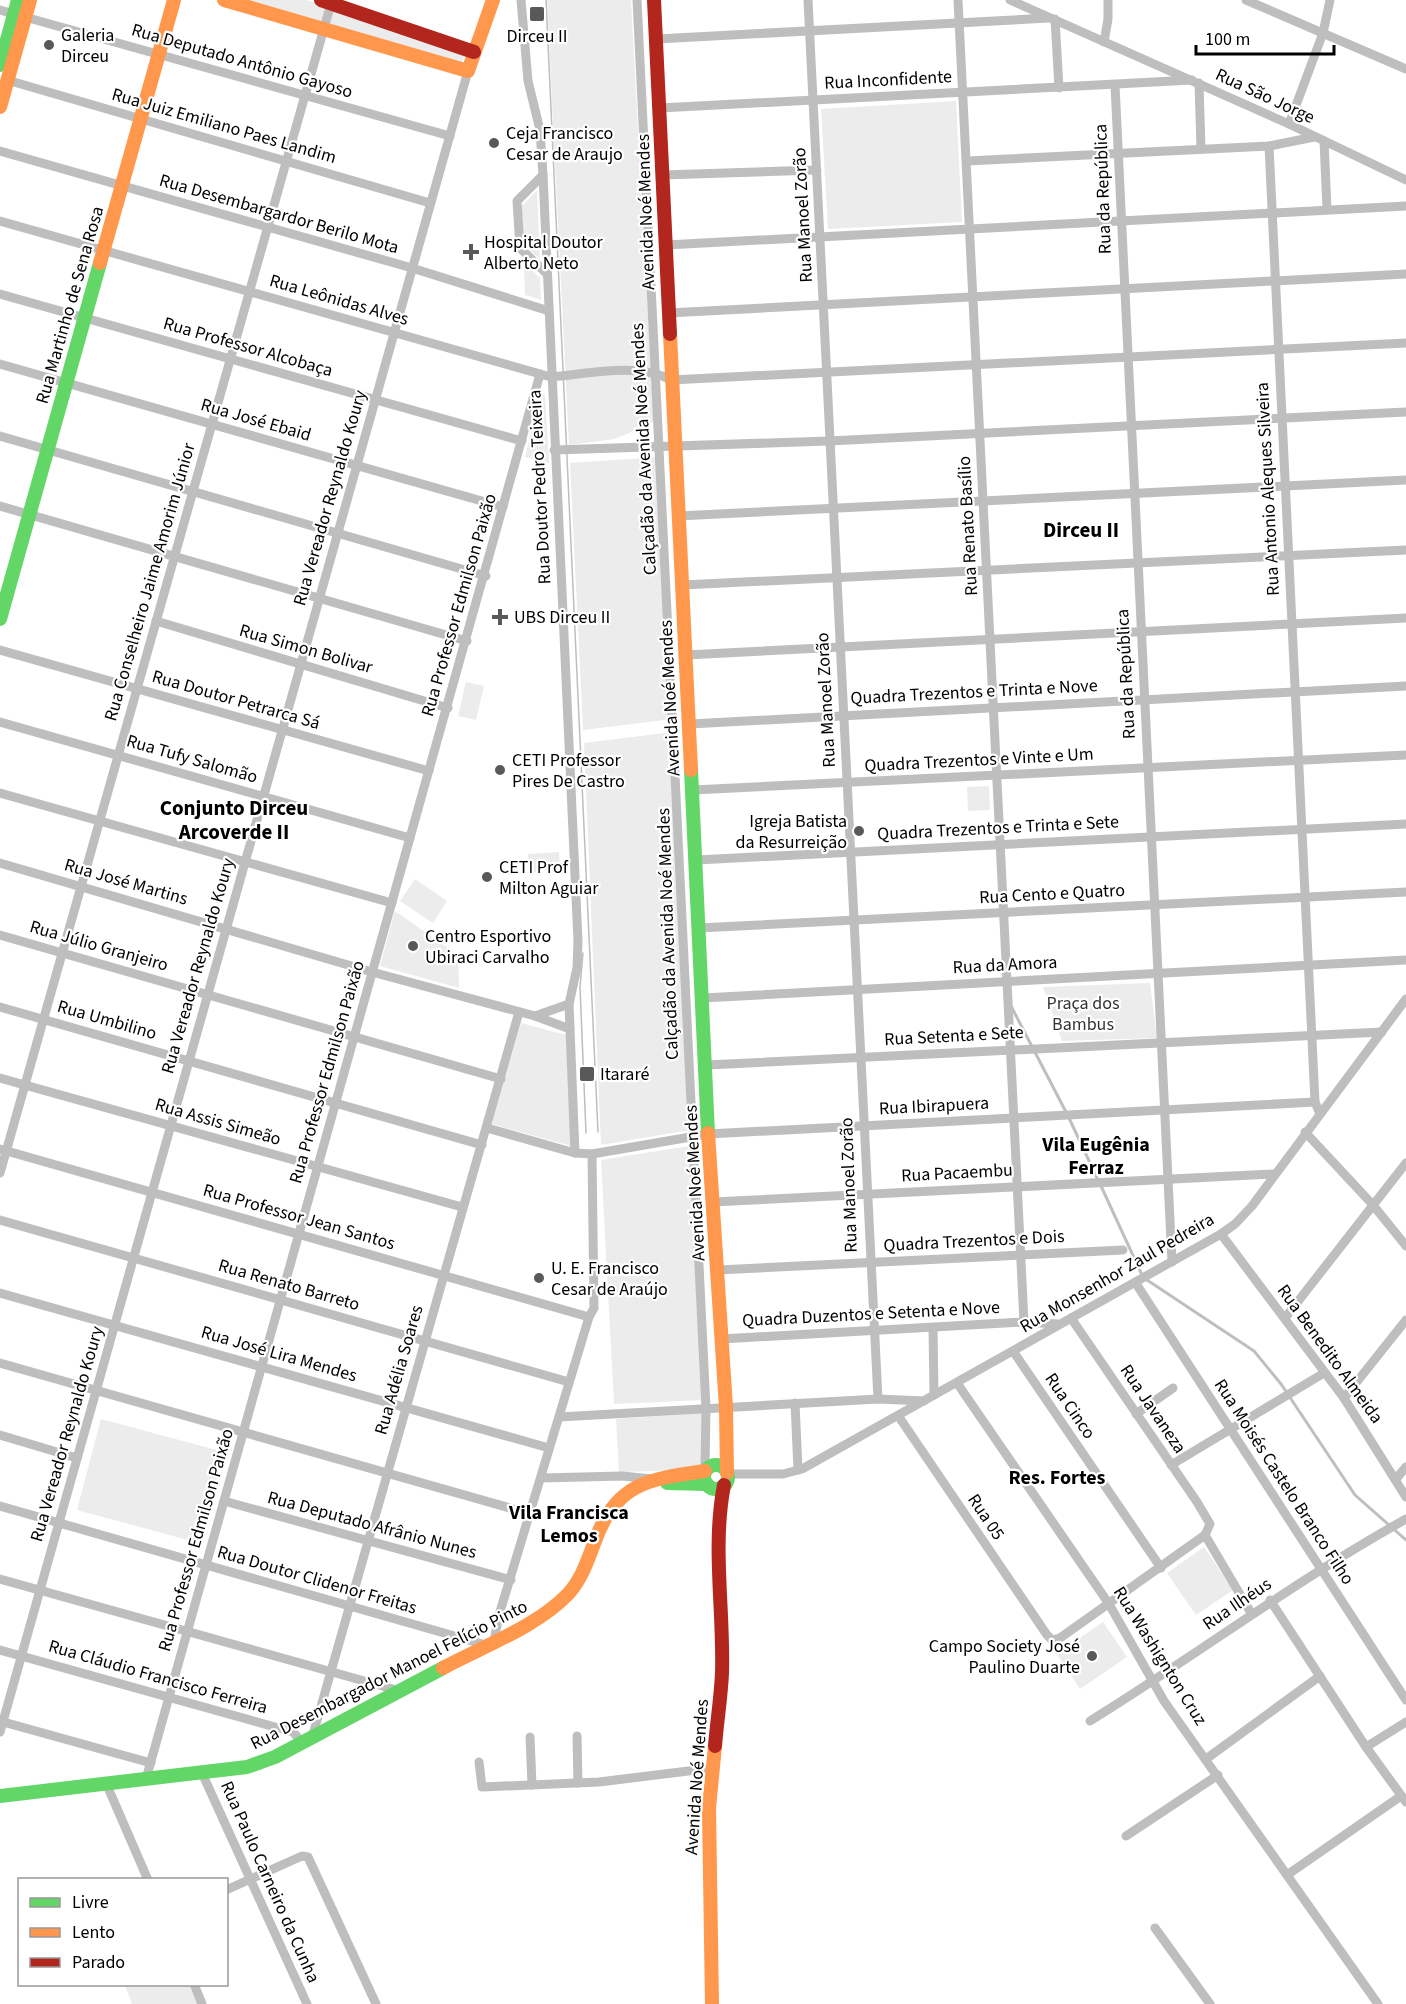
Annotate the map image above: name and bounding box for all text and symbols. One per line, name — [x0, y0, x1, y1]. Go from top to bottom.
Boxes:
marker: Dirceu II — [528, 5, 546, 23]
street label: Rua Deputado Antônio Gayoso — [128, 17, 356, 105]
scale bar — [1196, 18, 1334, 56]
place label: Galeria Dirceu — [61, 23, 114, 69]
place label: Dirceu II — [506, 24, 568, 49]
text: 100 m — [1205, 27, 1250, 52]
marker: Galeria Dirceu — [42, 38, 56, 52]
street label: Rua São Jorge — [1211, 62, 1319, 130]
street label: Rua Inconfidente — [823, 64, 953, 96]
street label: Rua Juiz Emiliano Paes Landim — [109, 82, 339, 170]
place label: Ceja Francisco Cesar de Araujo — [506, 121, 623, 167]
street label: Rua da República — [1088, 123, 1118, 255]
street label: Avenida Noé Mendes — [631, 134, 661, 290]
marker: Ceja Francisco Cesar de Araujo — [487, 136, 501, 150]
street label: Rua Manoel Zorão — [787, 147, 819, 283]
street label: Rua Desembargardor Berilo Mota — [156, 168, 402, 260]
street label: Rua Martinho de Sena Rosa — [30, 203, 110, 407]
place label: Hospital Doutor Alberto Neto — [484, 230, 604, 276]
marker: Hospital Doutor Alberto Neto — [462, 243, 480, 261]
street label: Rua Leônidas Alves — [267, 268, 411, 332]
street label: Rua Professor Alcobaça — [160, 311, 336, 383]
street label: Calçadão da Avenida Noé Mendes — [625, 322, 663, 576]
street label: Rua Antonio Aleques Silveira — [1250, 382, 1286, 596]
street label: Rua Vereador Reynaldo Koury — [287, 387, 373, 609]
street label: Rua Doutor Pedro Teixeira — [522, 389, 558, 585]
street label: Rua José Ebaid — [198, 392, 314, 448]
street label: Rua Conselheiro Jaime Amorim Júnior — [98, 439, 202, 724]
street label: Rua Renato Basílio — [952, 455, 984, 597]
street label: Rua Professor Edmilson Paixão — [415, 491, 503, 719]
district label: Dirceu II — [1043, 515, 1119, 545]
place label: UBS Dirceu II — [514, 605, 610, 630]
marker: UBS Dirceu II — [491, 608, 509, 626]
street label: Rua da República — [1110, 608, 1142, 740]
street label: Rua Simon Bolivar — [236, 618, 376, 680]
street label: Avenida Noé Mendes — [653, 619, 687, 777]
street label: Rua Manoel Zorão — [810, 632, 842, 768]
street label: Rua Doutor Petrarca Sá — [149, 664, 323, 736]
street label: Quadra Trezentos e Trinta e Nove — [850, 673, 1098, 711]
street label: Rua Tufy Salomão — [123, 728, 261, 790]
street label: Quadra Trezentos e Vinte e Um — [864, 742, 1094, 778]
place label: CETI Professor Pires De Castro — [512, 748, 625, 794]
marker: CETI Professor Pires De Castro — [493, 763, 507, 777]
district label: Conjunto Dirceu Arcoverde II — [160, 793, 308, 847]
street label: Calçadão da Avenida Noé Mendes — [651, 808, 685, 1060]
place label: Igreja Batista da Resurreição — [735, 809, 847, 855]
street label: Quadra Trezentos e Trinta e Sete — [877, 809, 1120, 847]
marker: Igreja Batista da Resurreição — [852, 824, 866, 838]
street label: Rua José Martins — [61, 852, 191, 912]
street label: Rua Vereador Reynaldo Koury — [155, 855, 241, 1077]
place label: CETI Prof Milton Aguiar — [499, 855, 599, 901]
marker: CETI Prof Milton Aguiar — [480, 870, 494, 884]
street label: Rua Cento e Quatro — [978, 878, 1126, 910]
street label: Rua Júlio Granjeiro — [27, 914, 171, 978]
place label: Centro Esportivo Ubiraci Carvalho — [425, 924, 551, 970]
marker: Centro Esportivo Ubiraci Carvalho — [406, 939, 420, 953]
street label: Rua da Amora — [952, 950, 1058, 980]
street label: Rua Professor Edmilson Paixão — [283, 958, 371, 1186]
park label: Praça dos Bambus — [1046, 991, 1120, 1037]
street label: Rua Umbilino — [54, 994, 160, 1046]
street label: Rua Setenta e Sete — [884, 1020, 1024, 1052]
place label: Itararé — [600, 1062, 649, 1087]
marker: Itararé — [578, 1065, 596, 1083]
street label: Rua Ibirapuera — [878, 1091, 990, 1121]
street label: Rua Assis Simeão — [152, 1092, 284, 1152]
street label: Avenida Noé Mendes — [678, 1104, 712, 1262]
street label: Rua Manoel Zorão — [834, 1117, 864, 1253]
district label: Vila Eugênia Ferraz — [1041, 1131, 1150, 1182]
street label: Rua Pacaembu — [900, 1158, 1014, 1188]
street label: Rua Professor Jean Santos — [200, 1178, 398, 1256]
street label: Rua Monsenhor Zaul Pedreira — [1015, 1207, 1219, 1339]
street label: Quadra Trezentos e Dois — [883, 1224, 1065, 1258]
street label: Rua Renato Barreto — [215, 1253, 363, 1317]
place label: U. E. Francisco Cesar de Araújo — [551, 1256, 668, 1302]
marker: U. E. Francisco Cesar de Araújo — [532, 1271, 546, 1285]
street label: Rua Benedito Almeida — [1271, 1279, 1389, 1429]
street label: Quadra Duzentos e Setenta e Nove — [741, 1295, 1001, 1333]
street label: Rua Adélia Soares — [369, 1302, 429, 1438]
street label: Rua José Lira Mendes — [198, 1320, 360, 1388]
street label: Rua Vereador Reynaldo Koury — [24, 1323, 110, 1545]
street label: Rua Javaneza — [1114, 1359, 1192, 1459]
street label: Rua Cinco — [1039, 1368, 1101, 1444]
street label: Rua Moisés Castelo Branco Filho — [1208, 1374, 1360, 1590]
street label: Rua Professor Edmilson Paixão — [152, 1426, 240, 1654]
district label: Res. Fortes — [1009, 1464, 1106, 1492]
street label: Rua Deputado Afrânio Nunes — [265, 1485, 479, 1565]
street label: Rua 05 — [961, 1489, 1011, 1545]
district label: Vila Francisca Lemos — [508, 1499, 629, 1550]
street label: Rua Doutor Clidenor Freitas — [214, 1539, 420, 1621]
street label: Rua Ilhéus — [1198, 1572, 1276, 1636]
street label: Rua Washignton Cruz — [1107, 1582, 1213, 1730]
street label: Rua Desembargador Manoel Felício Pinto — [246, 1594, 532, 1756]
street label: Rua Cláudio Francisco Ferreira — [45, 1634, 271, 1720]
place label: Campo Society José Paulino Duarte — [929, 1634, 1080, 1680]
marker: Campo Society José Paulino Duarte — [1085, 1649, 1099, 1663]
street label: Avenida Noé Mendes — [679, 1698, 715, 1856]
street label: Rua Paulo Carneiro da Cunha — [214, 1777, 326, 1987]
legend — [18, 1878, 228, 1986]
text: Livre — [72, 1890, 109, 1915]
text: Lento — [72, 1920, 115, 1945]
text: Parado — [72, 1950, 125, 1975]

